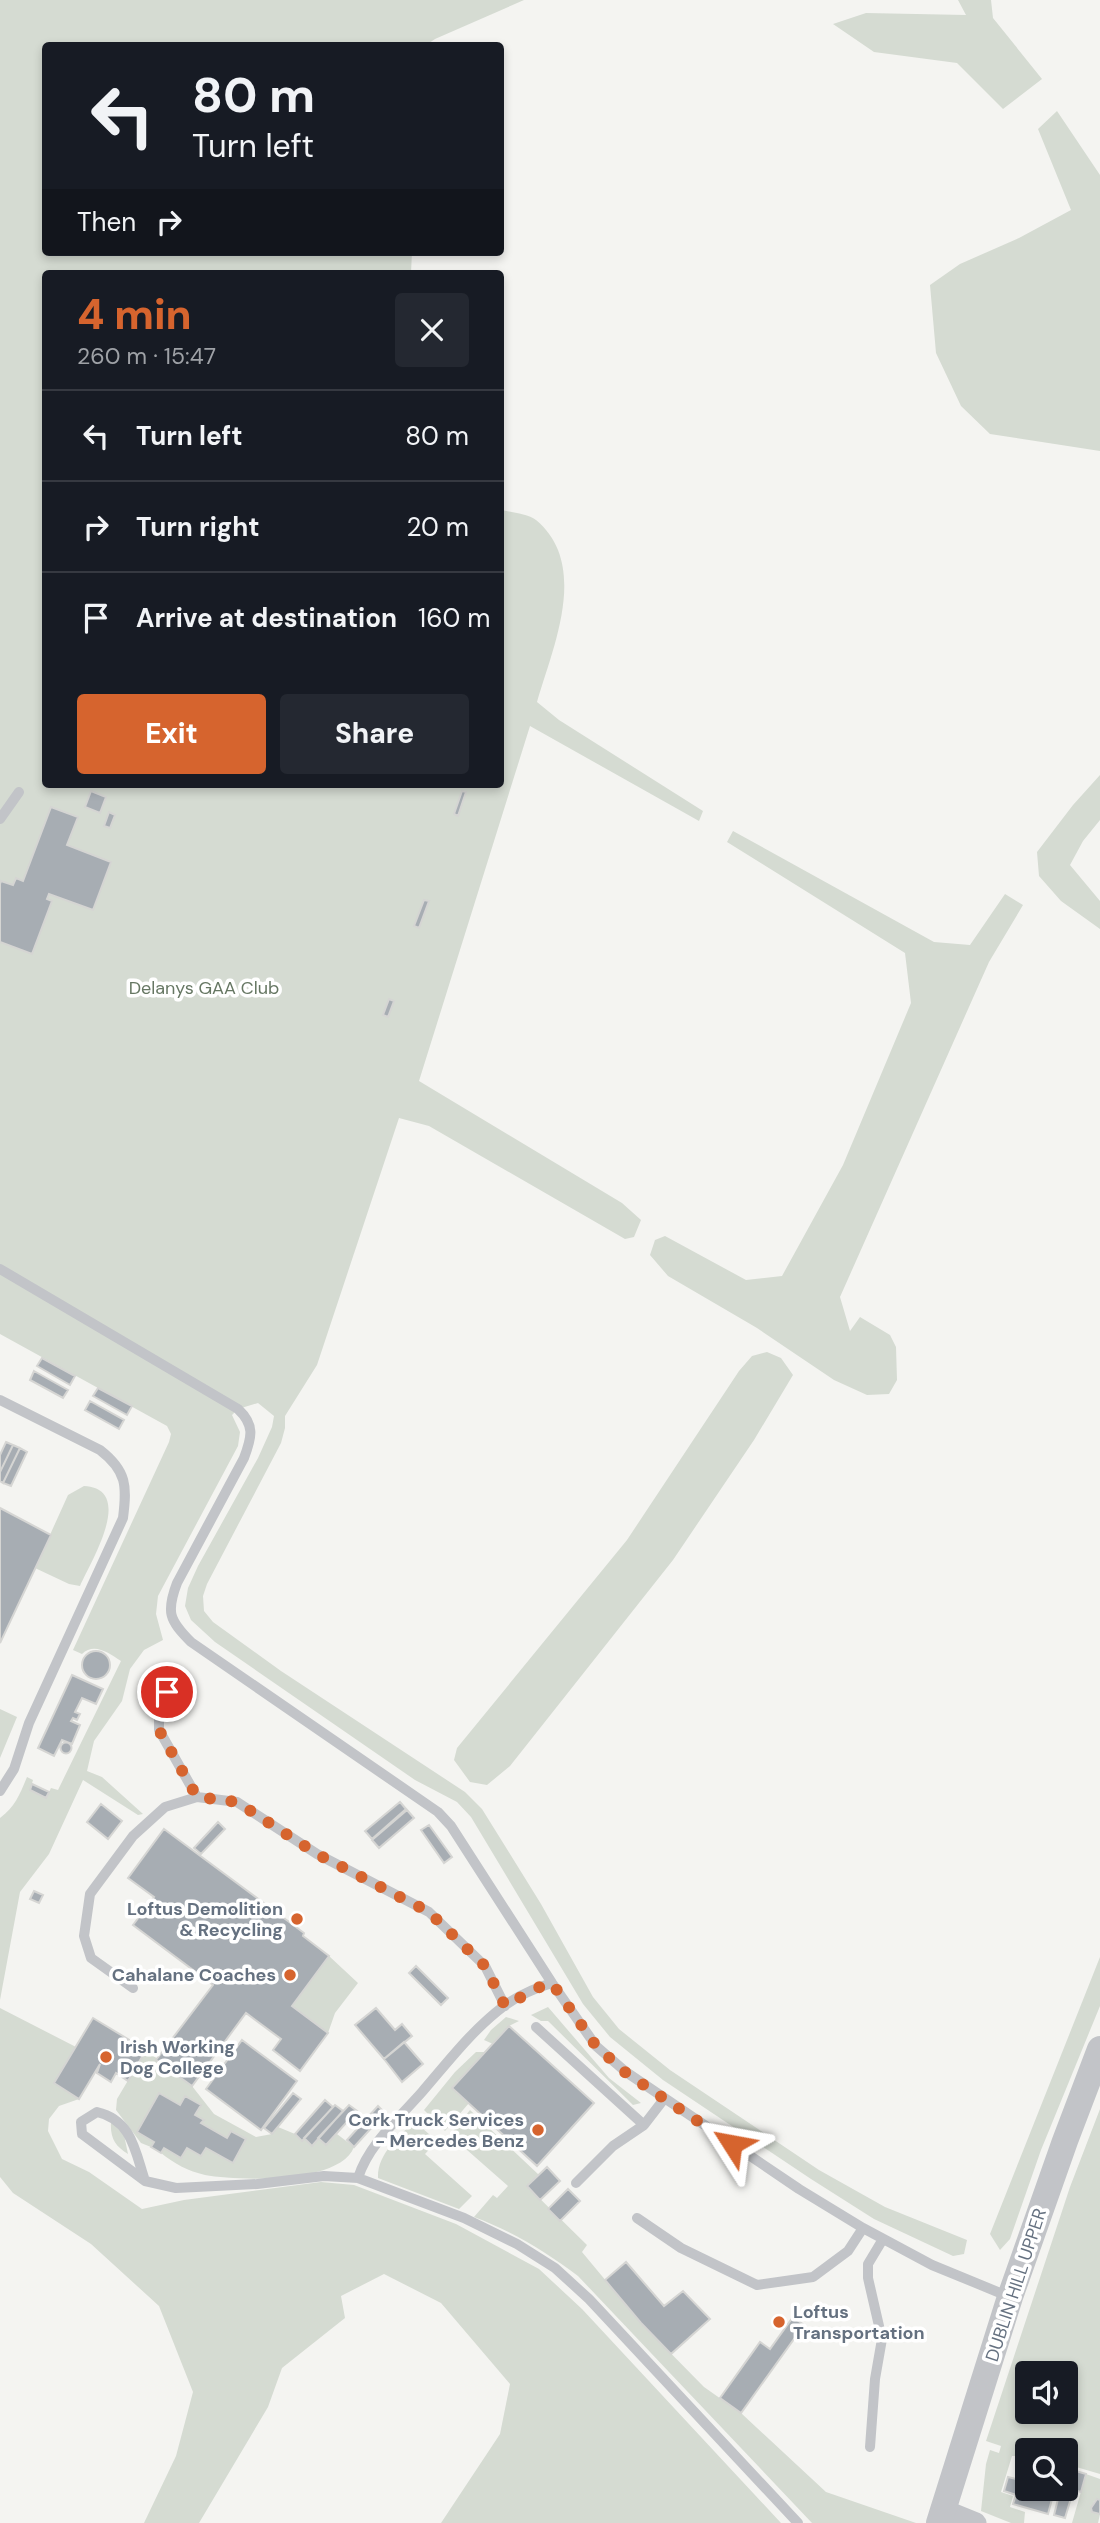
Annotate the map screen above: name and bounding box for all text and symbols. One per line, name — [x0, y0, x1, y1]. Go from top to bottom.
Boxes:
text: 80 m — [192, 63, 315, 127]
icon: left — [77, 70, 168, 161]
text: Turn left — [192, 125, 314, 167]
icon: right — [150, 203, 188, 241]
text: Then — [77, 205, 136, 239]
text: 4 min — [77, 287, 192, 342]
button: close — [395, 293, 469, 367]
text: 260 m · 15:47 — [77, 341, 216, 371]
icon: left — [77, 417, 115, 455]
text: Turn left — [136, 419, 243, 453]
text: 80 m — [405, 419, 469, 453]
icon: right — [77, 508, 115, 546]
text: Turn right — [136, 510, 260, 544]
text: 20 m — [406, 510, 469, 544]
icon: arrive — [77, 599, 115, 637]
text: Arrive at destination — [136, 601, 397, 635]
text: 160 m — [418, 601, 490, 635]
button: Exit — [77, 694, 266, 774]
button: Share — [280, 694, 469, 774]
park label: Delanys GAA Club — [129, 976, 279, 1000]
pin — [137, 1662, 197, 1722]
icon: arrive — [148, 1673, 186, 1711]
place label: Loftus Demolition & Recycling — [127, 1897, 283, 1942]
marker: Loftus Demolition & Recycling — [289, 1911, 305, 1927]
place label: Cahalane Coaches — [112, 1963, 276, 1987]
marker: Cahalane Coaches — [282, 1967, 298, 1983]
place label: Irish Working Dog College — [120, 2035, 235, 2080]
marker: Irish Working Dog College — [98, 2049, 114, 2065]
position arrow — [695, 2107, 769, 2181]
place label: Cork Truck Services - Mercedes Benz — [348, 2108, 524, 2153]
marker: Cork Truck Services - Mercedes Benz — [530, 2122, 546, 2138]
street label: DUBLIN HILL UPPER — [980, 2205, 1052, 2365]
place label: Loftus Transportation — [793, 2300, 925, 2345]
marker: Loftus Transportation — [771, 2314, 787, 2330]
map controls — [1015, 2361, 1078, 2501]
button: sound — [1015, 2361, 1078, 2424]
button: search — [1015, 2438, 1078, 2501]

